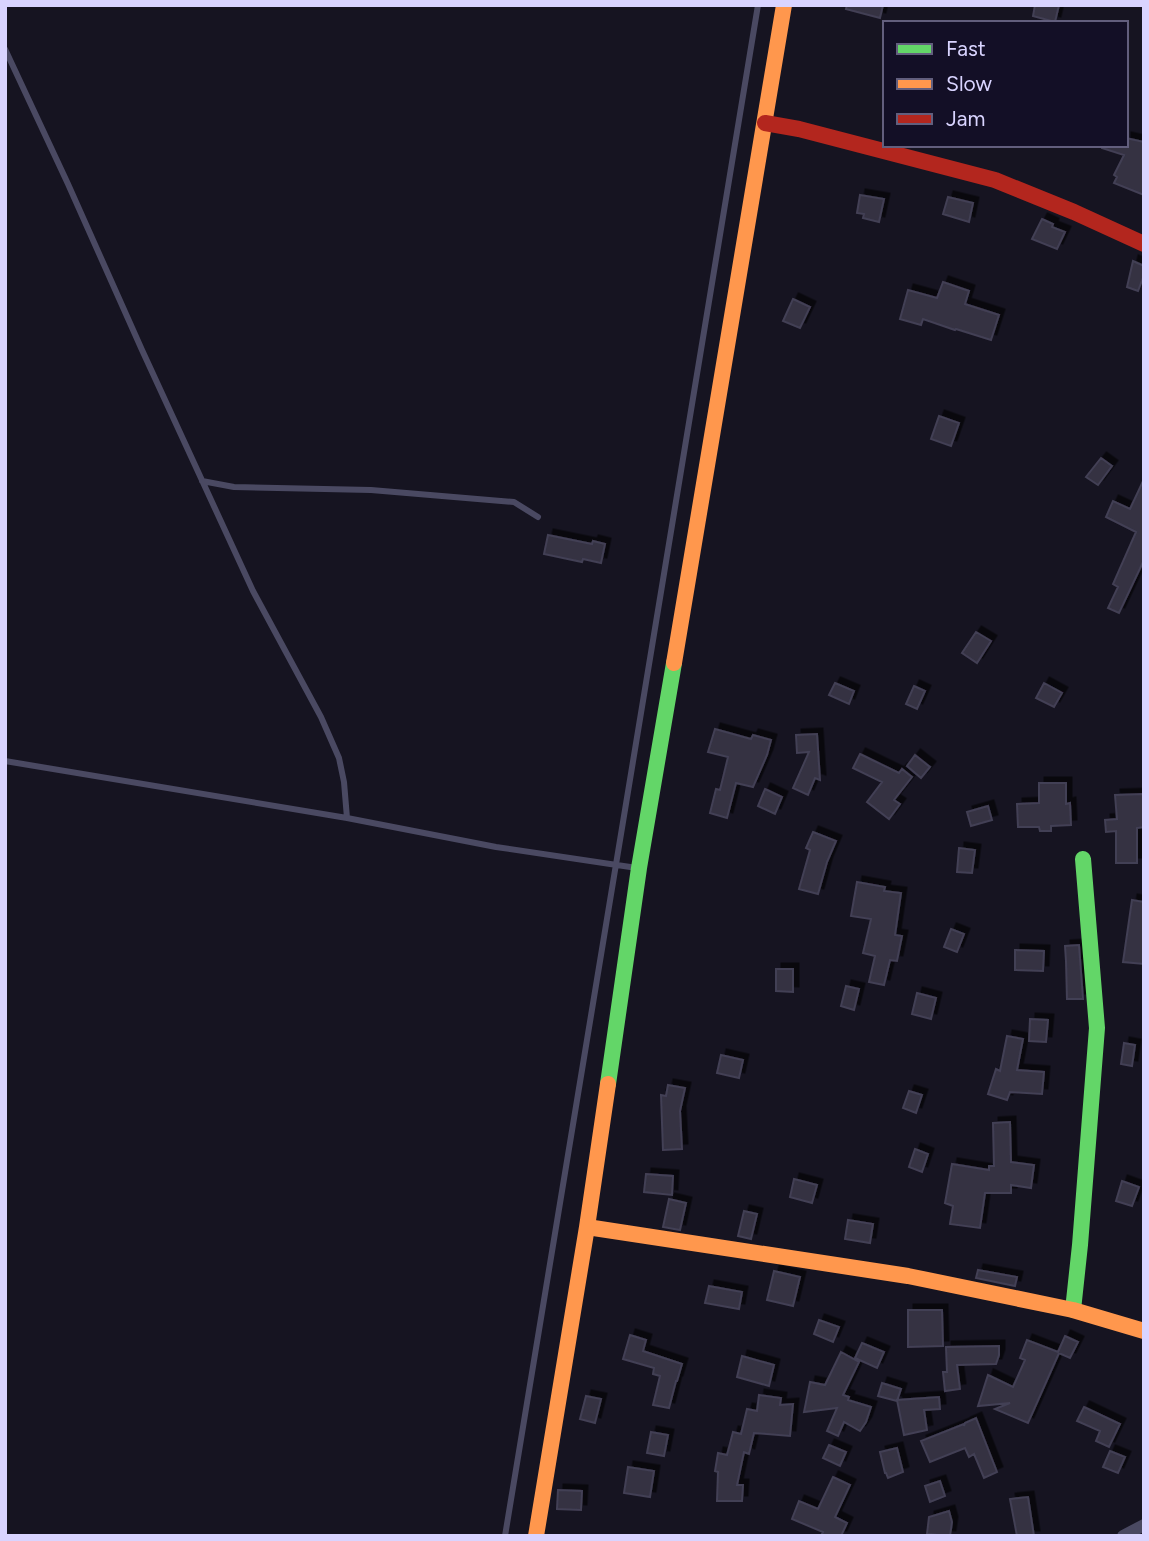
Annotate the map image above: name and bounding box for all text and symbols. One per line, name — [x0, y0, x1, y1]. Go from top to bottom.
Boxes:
legend — [883, 21, 1128, 147]
text: Fast — [946, 36, 986, 61]
text: Slow — [946, 71, 992, 96]
text: Jam — [946, 106, 985, 131]

